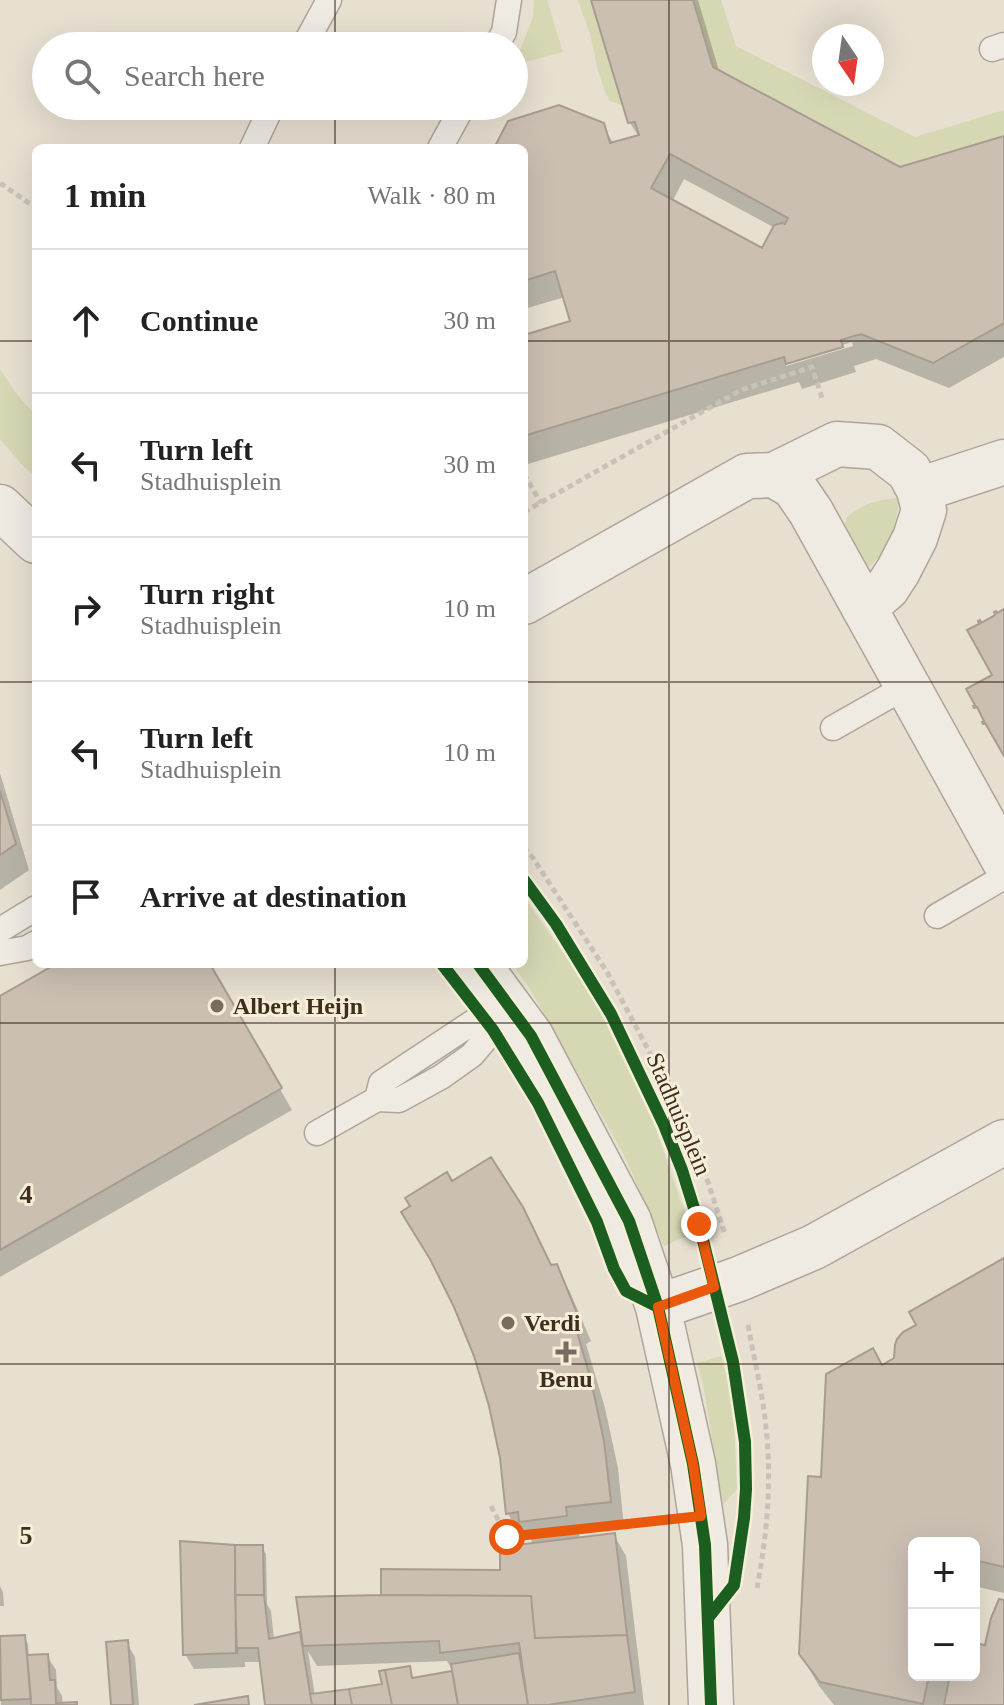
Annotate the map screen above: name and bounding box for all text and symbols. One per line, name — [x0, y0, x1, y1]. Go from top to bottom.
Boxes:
north arrow — [812, 24, 884, 96]
search box — [32, 32, 528, 120]
icon: search — [60, 54, 104, 98]
text: Search here — [124, 59, 265, 92]
text: 1 min — [64, 177, 146, 214]
text: Walk · 80 m — [367, 181, 496, 210]
icon: ahead — [64, 299, 108, 343]
text: Continue — [140, 304, 258, 337]
text: 30 m — [443, 306, 496, 335]
text: Turn left — [140, 433, 253, 466]
icon: left — [64, 443, 108, 487]
text: 30 m — [443, 450, 496, 479]
text: Stadhuisplein — [140, 467, 282, 496]
text: Turn right — [140, 577, 275, 610]
icon: right — [64, 587, 108, 631]
text: 10 m — [443, 594, 496, 623]
text: Stadhuisplein — [140, 611, 282, 640]
text: Turn left — [140, 721, 253, 754]
icon: left — [64, 731, 108, 775]
text: 10 m — [443, 738, 496, 767]
text: Stadhuisplein — [140, 755, 282, 784]
icon: arrive — [64, 875, 108, 919]
text: Arrive at destination — [140, 880, 407, 913]
place label: Albert Heijn — [233, 993, 363, 1019]
marker: Albert Heijn — [208, 997, 226, 1015]
street label: Stadhuisplein — [642, 1049, 716, 1179]
text: 4 — [20, 1180, 33, 1209]
route end — [681, 1206, 717, 1242]
place label: Verdi — [524, 1310, 581, 1336]
marker: Verdi — [499, 1314, 517, 1332]
marker: Benu — [557, 1343, 575, 1361]
place label: Benu — [539, 1366, 593, 1392]
route start — [489, 1519, 525, 1555]
text: 5 — [20, 1521, 33, 1550]
map controls — [908, 1537, 980, 1681]
button: + — [908, 1537, 980, 1609]
button: − — [908, 1609, 980, 1681]

